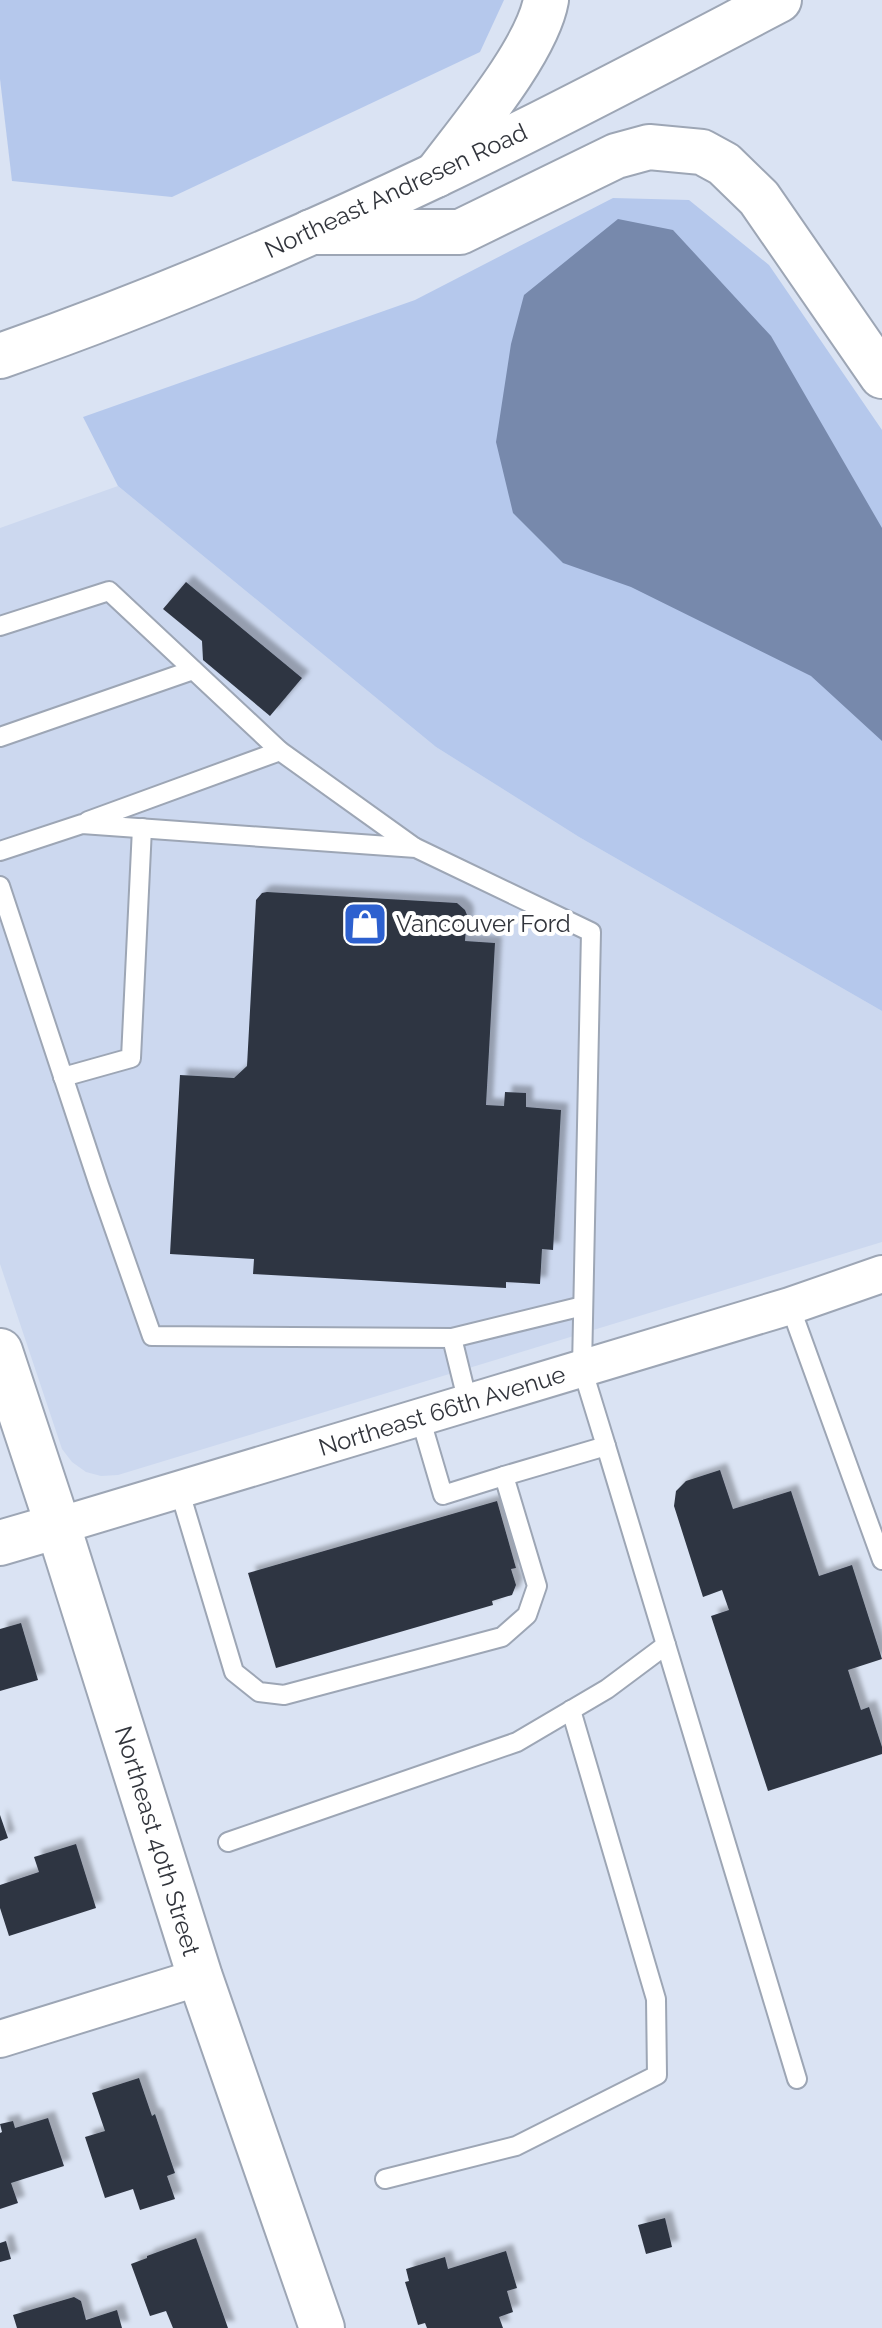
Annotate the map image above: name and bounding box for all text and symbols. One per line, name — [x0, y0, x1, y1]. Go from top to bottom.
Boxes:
street label: Northeast Andresen Road — [260, 117, 531, 264]
shop icon: Vancouver Ford — [341, 900, 389, 948]
place label: Vancouver Ford — [396, 909, 571, 938]
street label: Northeast 66th Avenue — [315, 1359, 569, 1462]
street label: Northeast 40th Street — [109, 1723, 206, 1959]

